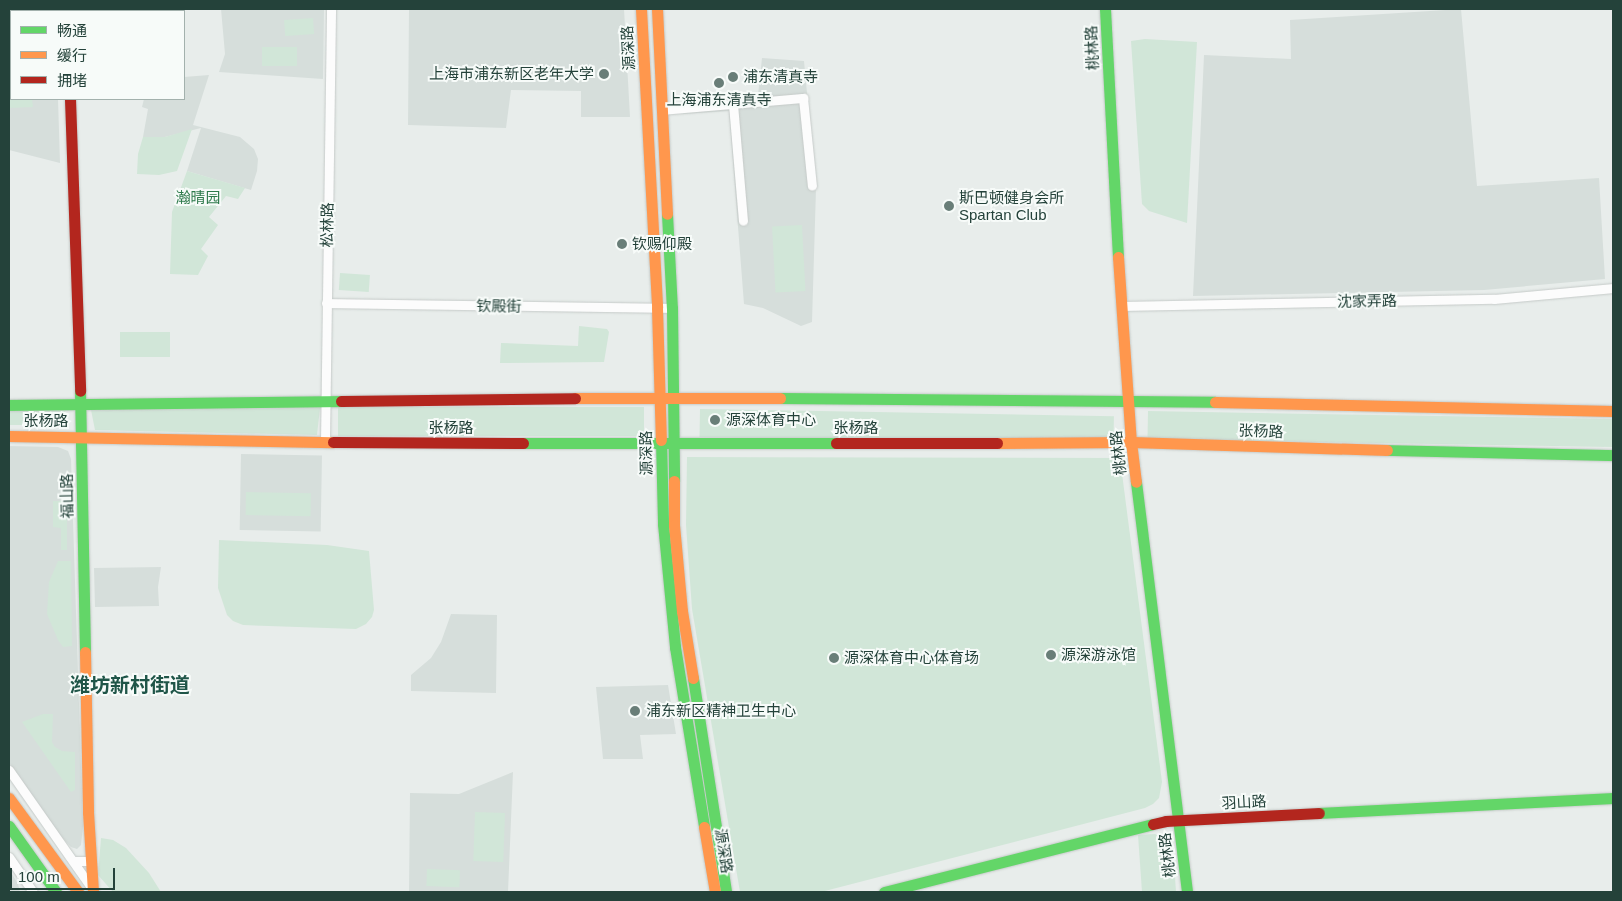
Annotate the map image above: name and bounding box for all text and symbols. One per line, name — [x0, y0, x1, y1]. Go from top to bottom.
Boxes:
legend — [10, 10, 185, 100]
text: 畅通 — [57, 22, 87, 39]
street label: 源深路 — [618, 25, 638, 71]
street label: 桃林路 — [1082, 25, 1102, 71]
text: 缓行 — [57, 47, 87, 64]
place label: 上海市浦东新区老年大学 — [429, 65, 594, 83]
marker: 上海市浦东新区老年大学 — [598, 68, 610, 80]
place label: 浦东清真寺 — [743, 68, 818, 86]
marker: 浦东清真寺 — [727, 71, 739, 83]
text: 拥堵 — [57, 72, 87, 89]
marker: 上海浦东清真寺 — [713, 77, 725, 89]
place label: 上海浦东清真寺 — [667, 91, 771, 109]
place label: 斯巴顿健身会所 Spartan Club — [959, 188, 1064, 223]
park label: 瀚晴园 — [176, 189, 220, 207]
marker: 斯巴顿健身会所 Spartan Club — [943, 200, 955, 212]
street label: 松林路 — [318, 202, 336, 248]
place label: 钦赐仰殿 — [632, 235, 692, 253]
marker: 钦赐仰殿 — [616, 238, 628, 250]
street label: 沈家弄路 — [1337, 291, 1397, 311]
street label: 钦殿街 — [476, 297, 522, 315]
place label: 源深体育中心 — [726, 411, 816, 429]
street label: 张杨路 — [24, 412, 68, 430]
marker: 源深体育中心 — [708, 413, 722, 427]
street label: 张杨路 — [429, 419, 473, 437]
street label: 张杨路 — [834, 419, 878, 437]
street label: 张杨路 — [1238, 421, 1284, 441]
street label: 源深路 — [637, 430, 655, 476]
street label: 桃林路 — [1107, 430, 1129, 476]
street label: 福山路 — [58, 473, 76, 519]
place label: 源深游泳馆 — [1061, 646, 1136, 664]
place label: 源深体育中心体育场 — [844, 649, 979, 667]
marker: 源深游泳馆 — [1045, 649, 1057, 661]
marker: 源深体育中心体育场 — [828, 652, 840, 664]
district label: 潍坊新村街道 — [70, 673, 190, 697]
place label: 浦东新区精神卫生中心 — [646, 702, 796, 720]
marker: 浦东新区精神卫生中心 — [628, 704, 642, 718]
street label: 羽山路 — [1221, 792, 1267, 812]
street label: 源深路 — [712, 827, 736, 875]
street label: 桃林路 — [1155, 832, 1179, 878]
scale bar — [12, 858, 118, 890]
text: 100 m — [18, 868, 60, 885]

